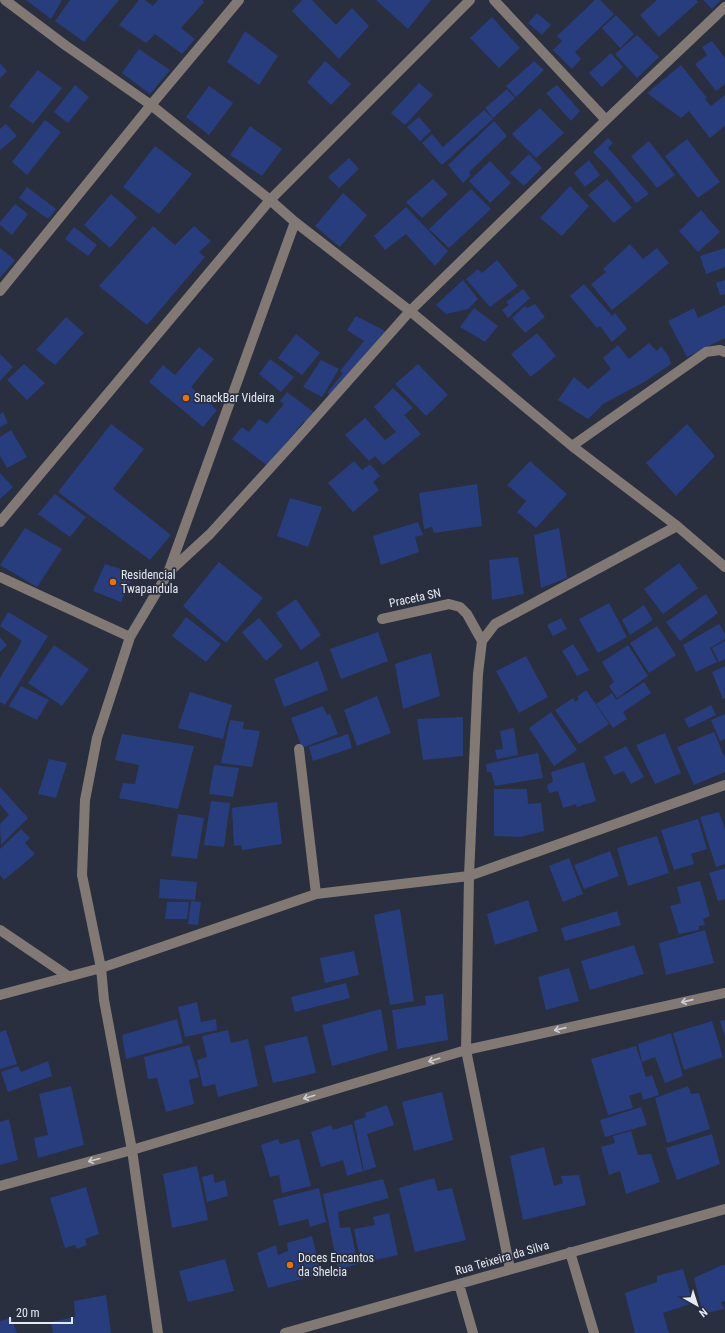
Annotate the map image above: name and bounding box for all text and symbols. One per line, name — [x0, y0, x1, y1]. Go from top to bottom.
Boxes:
place label: SnackBar Videira — [194, 391, 275, 405]
marker: SnackBar Videira — [181, 393, 191, 403]
place label: Residencial Twapandula — [121, 568, 178, 596]
marker: Residencial Twapandula — [108, 577, 118, 587]
street label: Praceta SN — [388, 586, 442, 610]
one-way arrow — [681, 998, 694, 1006]
one-way arrow — [554, 1026, 567, 1034]
one-way arrow — [427, 1057, 440, 1064]
one-way arrow — [303, 1094, 316, 1101]
one-way arrow — [88, 1157, 101, 1164]
street label: Rua Teixeira da Silva — [453, 1238, 551, 1278]
place label: Doces Encantos da Shelcia — [298, 1251, 374, 1279]
marker: Doces Encantos da Shelcia — [285, 1260, 295, 1270]
north arrow — [677, 1285, 717, 1325]
scale bar — [10, 1299, 72, 1325]
text: N — [696, 1305, 710, 1320]
text: 20 m — [16, 1306, 40, 1320]

